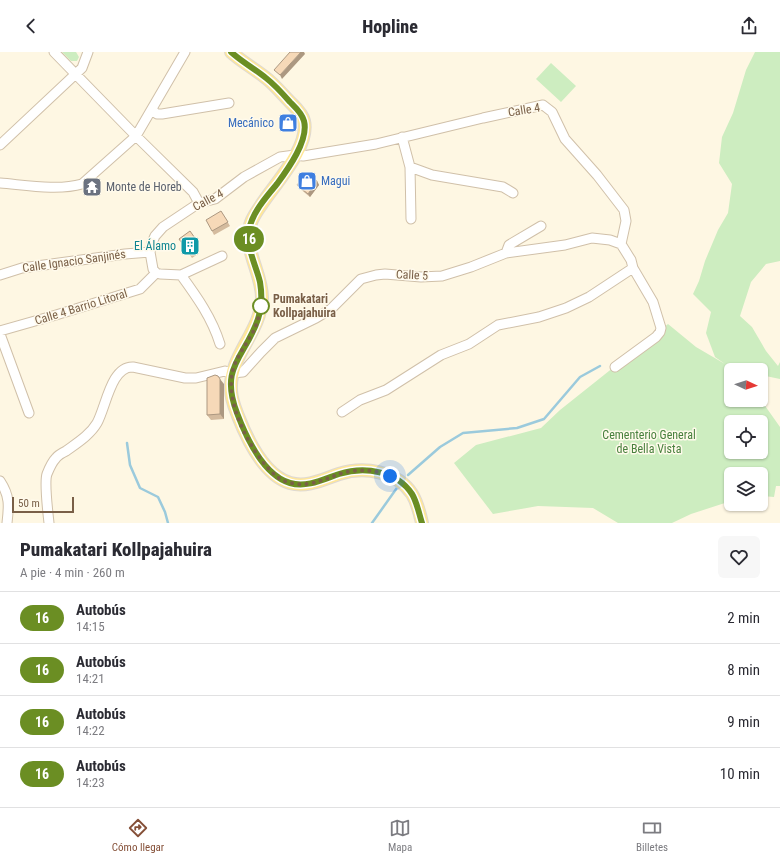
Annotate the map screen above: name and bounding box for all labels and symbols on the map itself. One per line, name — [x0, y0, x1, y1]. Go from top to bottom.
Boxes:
street label: Calle 4 — [507, 101, 541, 119]
shop icon: Mecánico — [277, 112, 299, 134]
place label: Mecánico — [228, 116, 274, 130]
shop icon: Magui — [296, 170, 318, 192]
place label: Magui — [321, 174, 350, 188]
temple icon: Monte de Horeb — [81, 176, 103, 198]
place label: Monte de Horeb — [106, 180, 182, 194]
street label: Calle 4 — [190, 186, 226, 214]
line badge: 16 — [231, 226, 267, 252]
building icon: El Álamo — [179, 235, 201, 257]
place label: El Álamo — [134, 238, 176, 253]
street label: Calle Ignacio Sanjinés — [21, 247, 127, 275]
street label: Calle 5 — [395, 267, 429, 283]
street label: Calle 4 Barrio Litoral — [33, 286, 129, 328]
place label: Pumakatari Kollpajahuira — [273, 292, 336, 320]
marker: Pumakatari Kollpajahuira — [252, 297, 270, 315]
north arrow — [724, 363, 768, 407]
park label: Cementerio General de Bella Vista — [602, 428, 696, 456]
your location — [380, 466, 400, 486]
scale bar — [12, 495, 74, 514]

